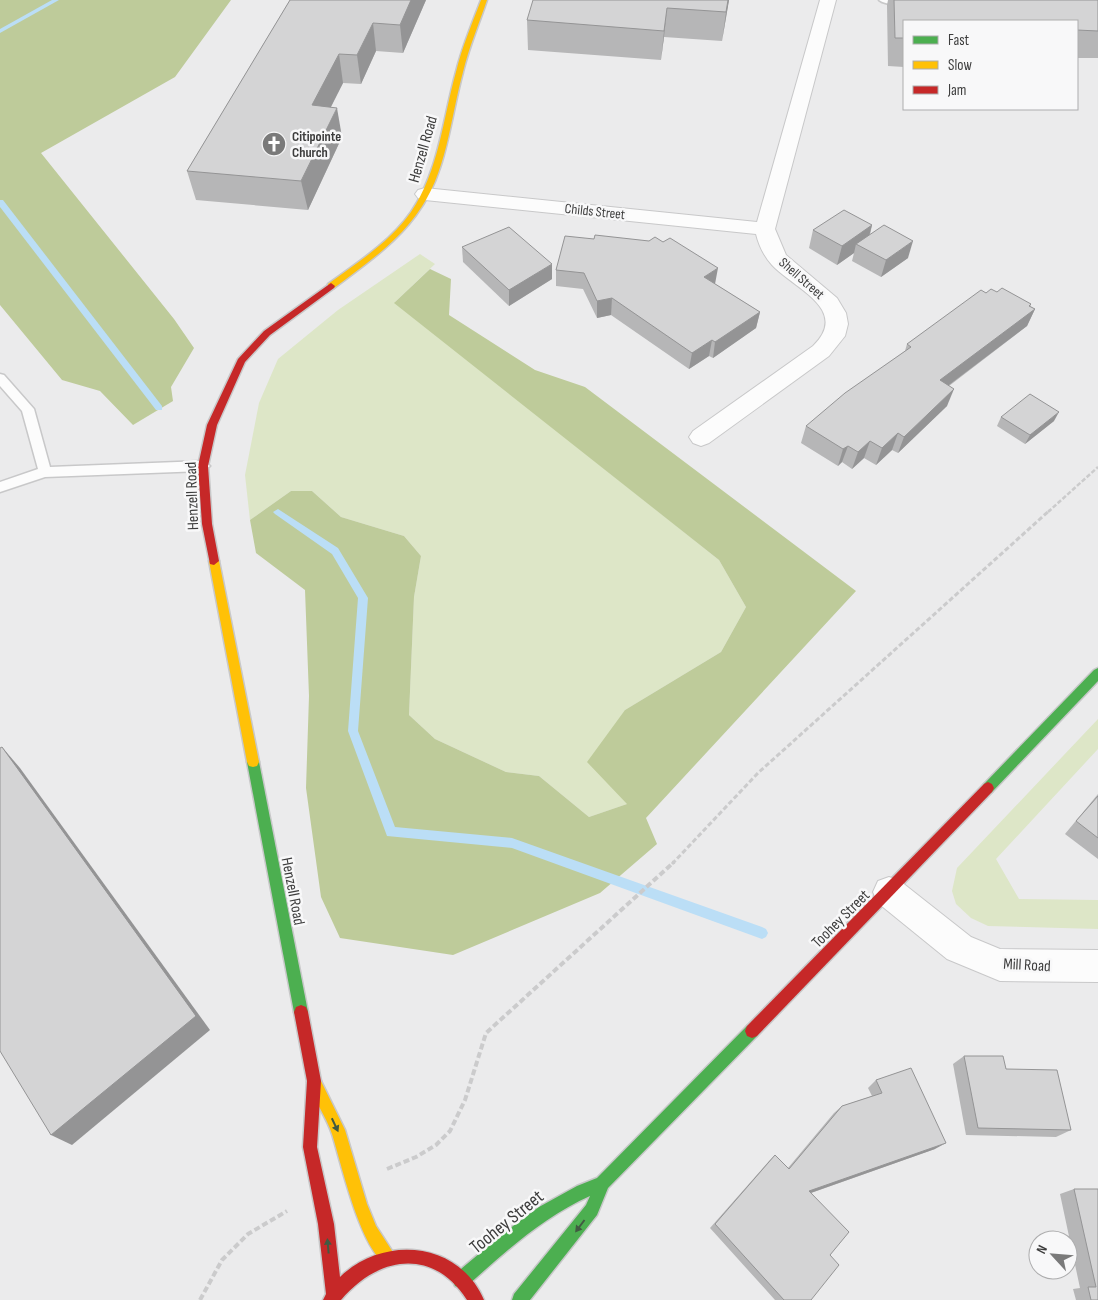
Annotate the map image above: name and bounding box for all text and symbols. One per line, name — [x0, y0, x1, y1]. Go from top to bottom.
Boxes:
legend — [903, 20, 1078, 110]
text: Fast — [948, 31, 970, 50]
text: Slow — [948, 56, 972, 75]
text: Jam — [947, 81, 966, 100]
street label: Henzell Road — [405, 114, 442, 185]
place label: Citipointe Church — [292, 128, 341, 161]
church icon: Citipointe Church — [261, 131, 287, 157]
street label: Childs Street — [564, 200, 626, 223]
street label: Shell Street — [775, 254, 828, 303]
street label: Henzell Road — [182, 461, 203, 531]
street label: Henzell Road — [277, 856, 308, 927]
street label: Toohey Street — [808, 886, 874, 952]
street label: Mill Road — [1003, 955, 1051, 976]
one-way arrow — [331, 1118, 339, 1132]
street label: Toohey Street — [465, 1185, 549, 1259]
one-way arrow — [575, 1219, 585, 1233]
north arrow — [1028, 1230, 1078, 1280]
one-way arrow — [323, 1238, 331, 1254]
text: N — [1032, 1242, 1051, 1257]

